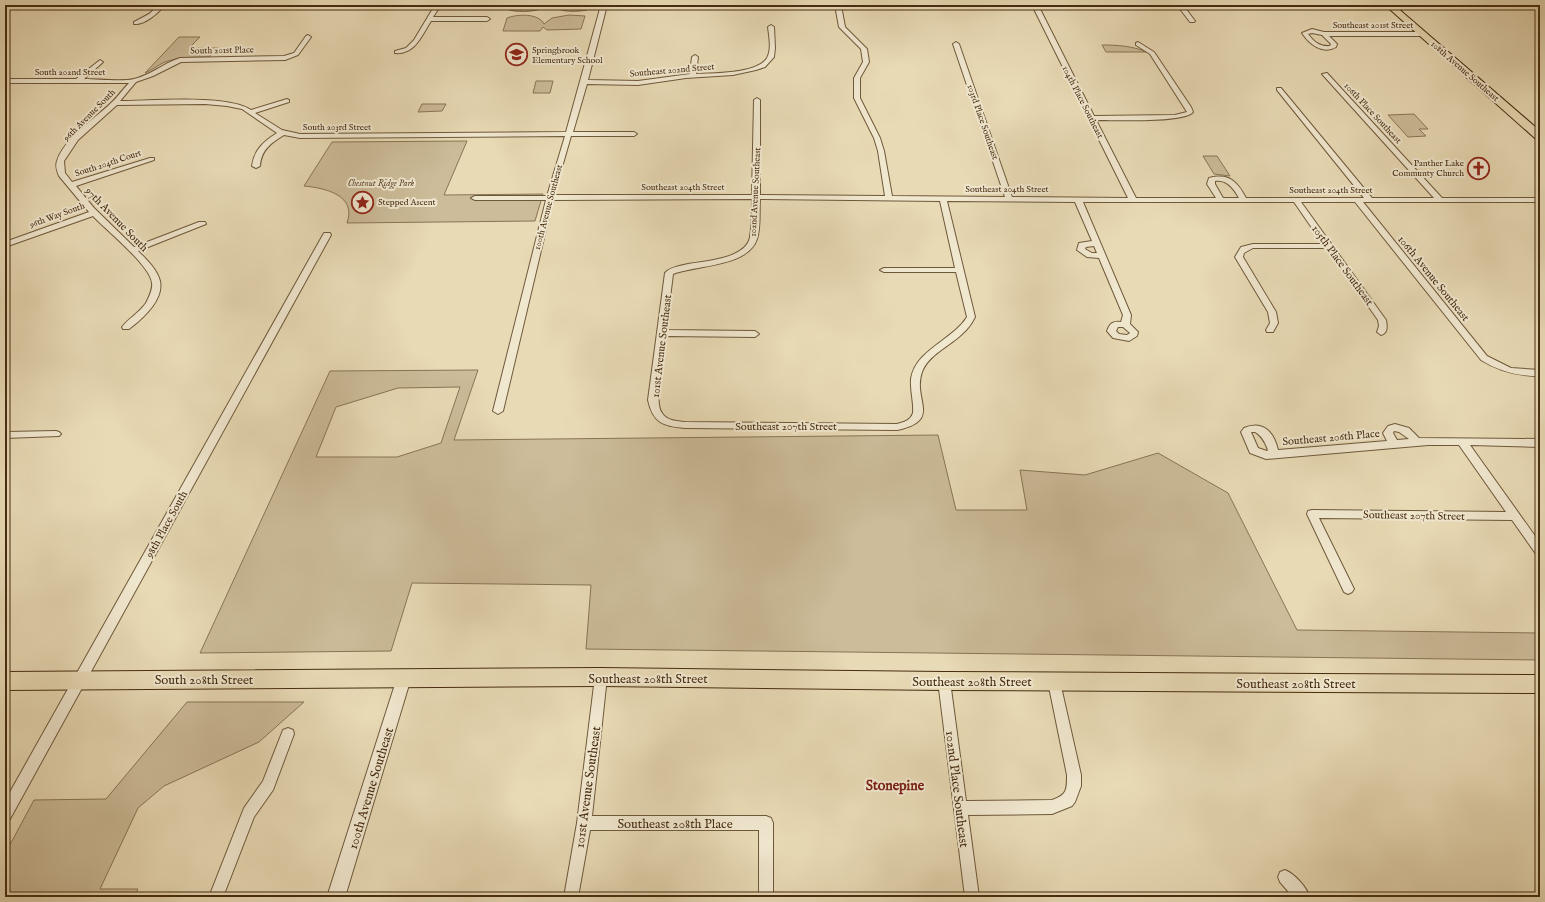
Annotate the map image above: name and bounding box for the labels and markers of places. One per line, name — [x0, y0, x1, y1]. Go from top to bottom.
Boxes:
school or university icon: Springbrook Elementary School — [504, 42, 530, 68]
place label: Springbrook Elementary School — [532, 45, 603, 66]
church icon: Panther Lake Communty Church — [1466, 155, 1492, 181]
place label: Panther Lake Communty Church — [1392, 158, 1464, 179]
place icon: Stepped Ascent — [350, 189, 376, 215]
place label: Stepped Ascent — [378, 197, 436, 208]

